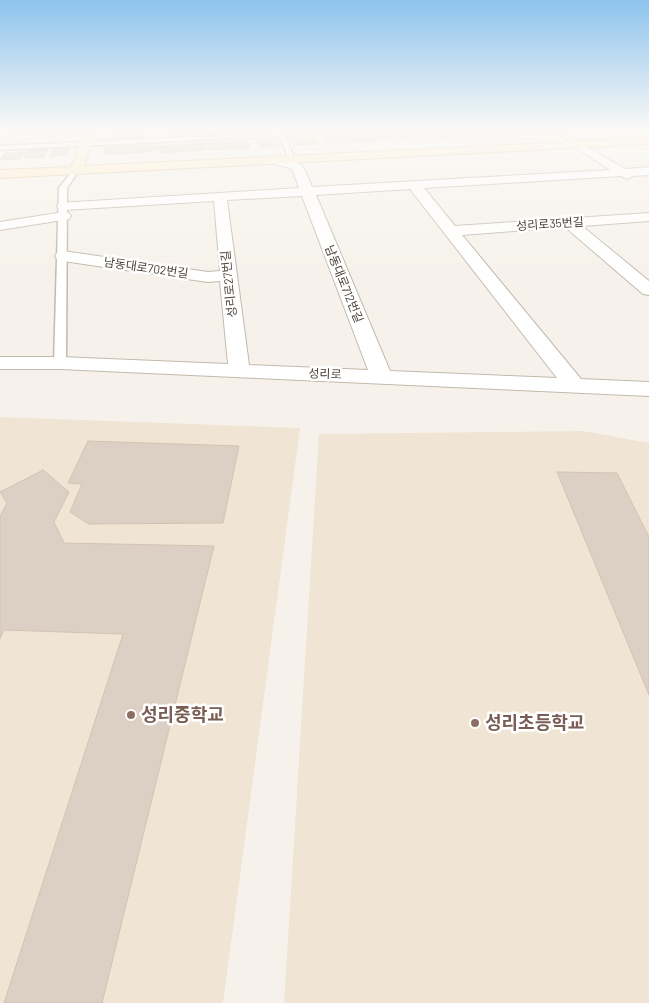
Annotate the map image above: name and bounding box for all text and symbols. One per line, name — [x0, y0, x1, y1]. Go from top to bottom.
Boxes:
street label: 성리로35번길 — [516, 214, 584, 234]
street label: 남동대로712번길 — [322, 243, 366, 325]
street label: 성리로27번길 — [218, 250, 240, 318]
street label: 남동대로702번길 — [103, 255, 189, 281]
street label: 성리로 — [308, 366, 342, 382]
place label: 성리중학교 — [141, 704, 224, 726]
marker: 성리중학교 — [125, 709, 137, 721]
place label: 성리초등학교 — [485, 712, 584, 734]
marker: 성리초등학교 — [469, 717, 481, 729]

